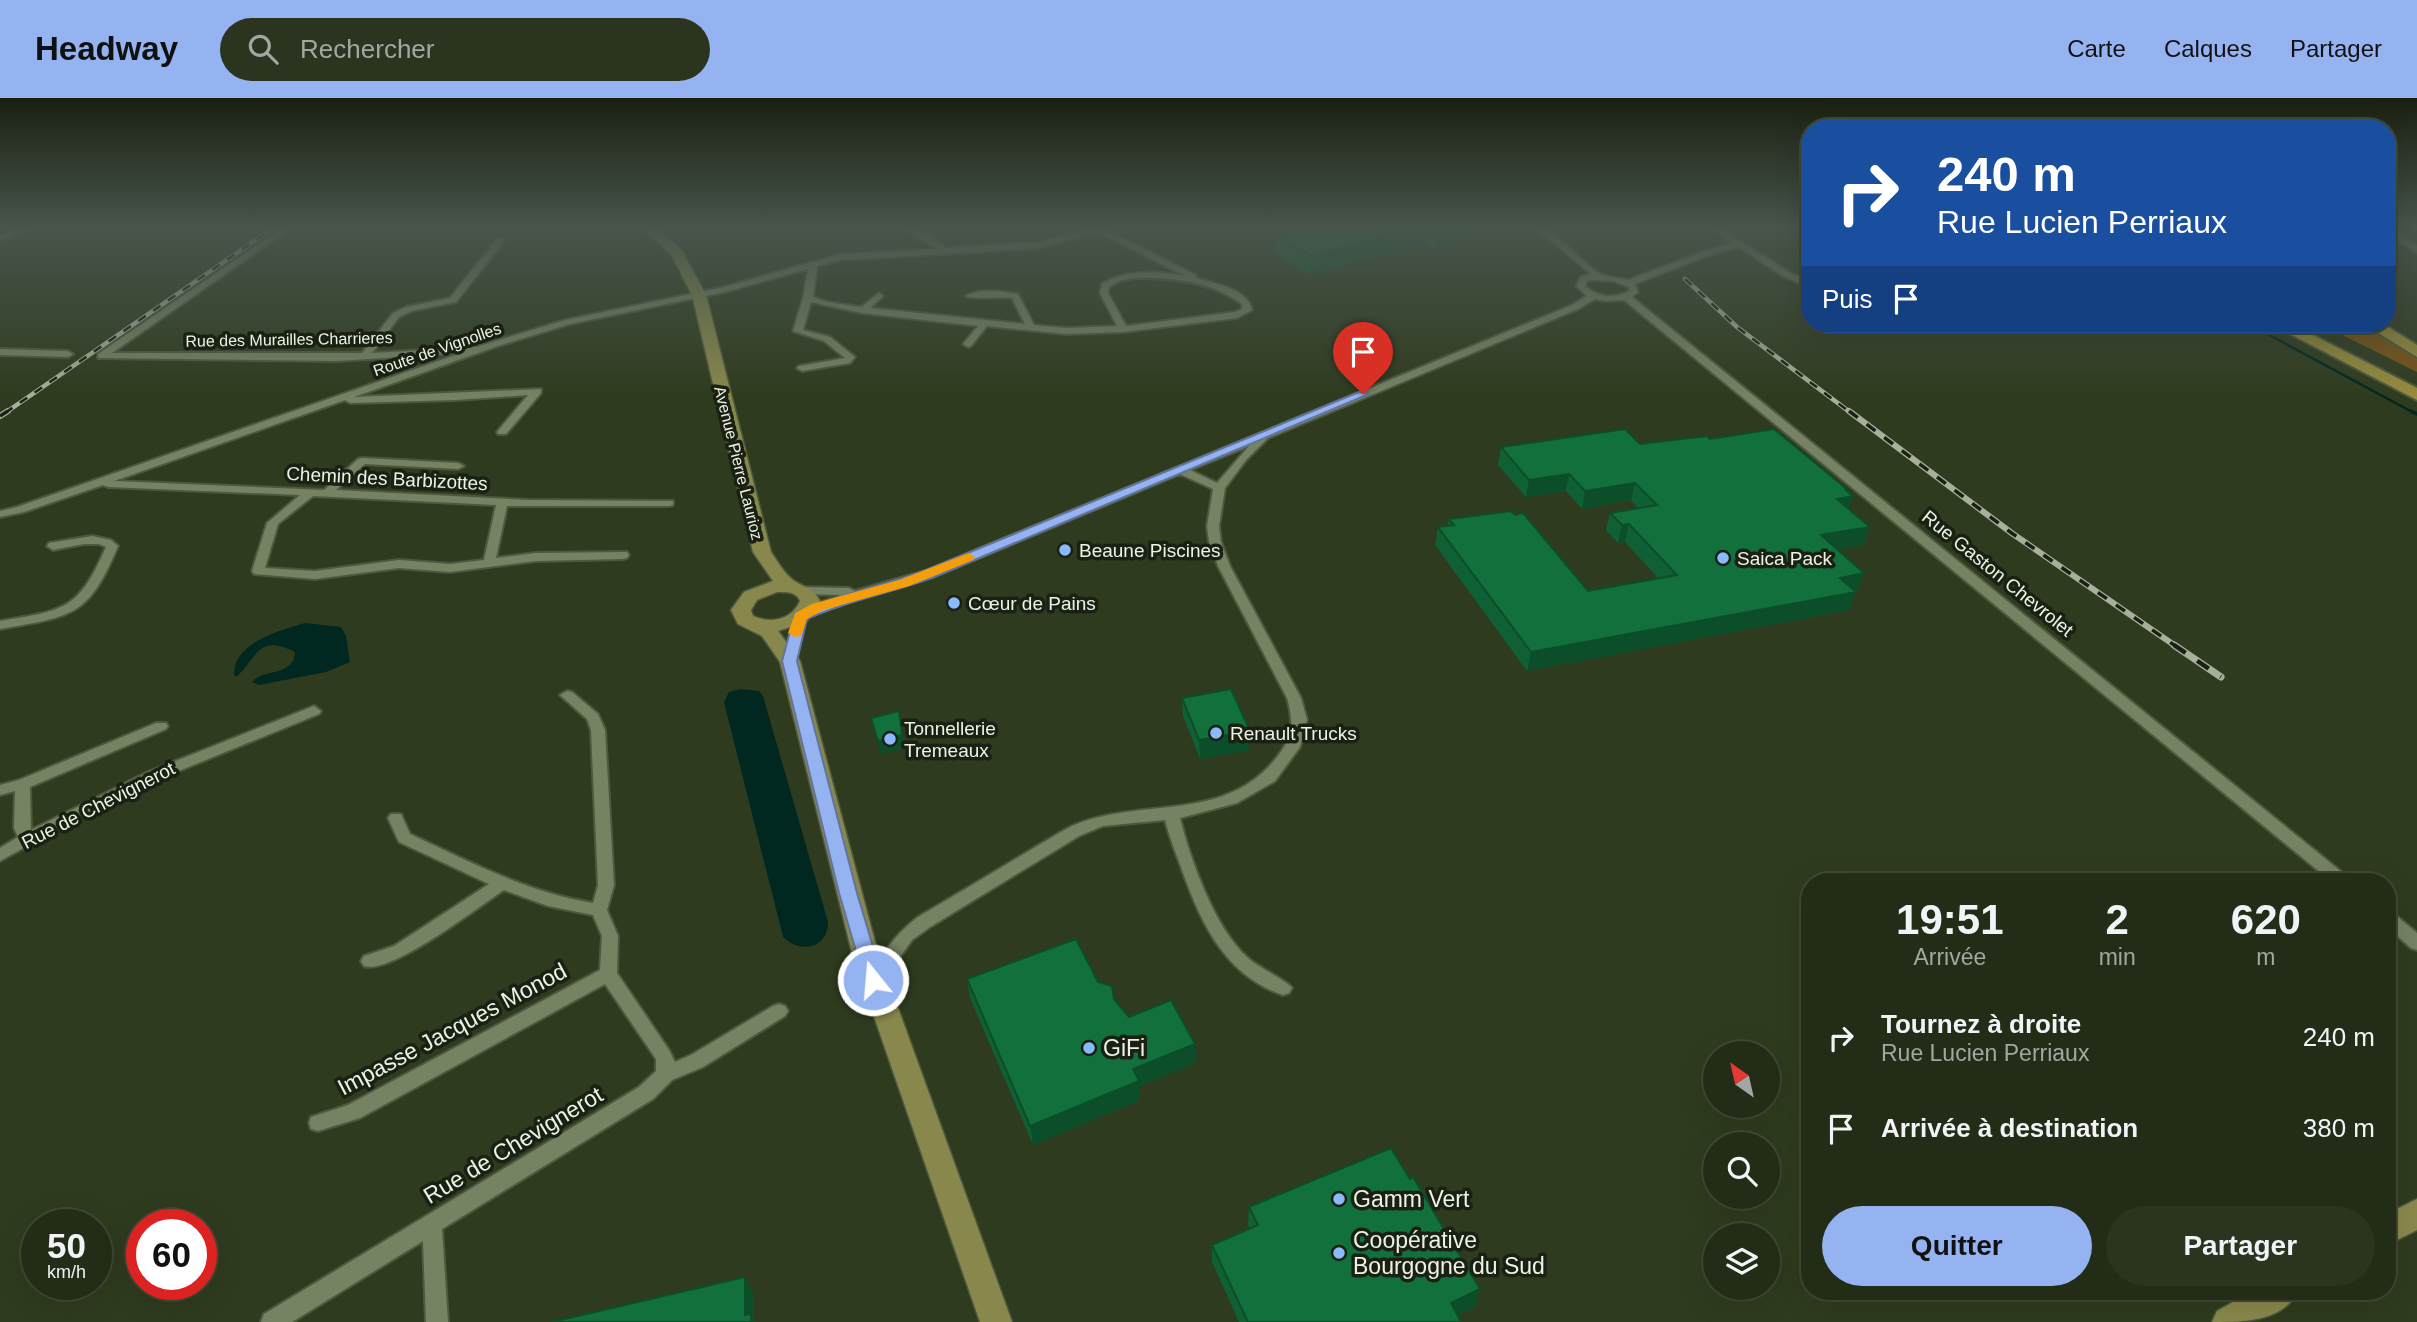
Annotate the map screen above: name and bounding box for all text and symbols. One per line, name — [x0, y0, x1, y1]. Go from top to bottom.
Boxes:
search box — [220, 18, 710, 81]
text: Headway — [35, 30, 178, 67]
icon: search — [244, 30, 282, 68]
text: Rechercher — [300, 34, 434, 64]
text: Carte — [2067, 35, 2126, 62]
text: Calques — [2164, 35, 2252, 62]
text: Partager — [2290, 35, 2382, 62]
icon: right — [1822, 147, 1913, 238]
text: 240 m — [1937, 147, 2076, 201]
text: Rue Lucien Perriaux — [1937, 204, 2227, 240]
icon: arrive — [1887, 280, 1925, 318]
text: Puis — [1822, 284, 1873, 314]
street label: Route de Vignolles — [371, 320, 503, 379]
pin — [1333, 322, 1393, 394]
street label: Rue des Murailles Charrieres — [185, 329, 393, 350]
icon: arrive — [1344, 333, 1382, 371]
street label: Avenue Pierre Laurioz — [711, 384, 766, 542]
street label: Chemin des Barbizottes — [286, 463, 488, 494]
street label: Rue Gaston Chevrolet — [1918, 506, 2078, 641]
place label: Beaune Piscines — [1079, 540, 1221, 561]
marker: Beaune Piscines — [1057, 542, 1073, 558]
place label: Saica Pack — [1737, 548, 1833, 569]
marker: Saica Pack — [1715, 550, 1731, 566]
place label: Cœur de Pains — [968, 593, 1096, 614]
marker: Cœur de Pains — [946, 595, 962, 611]
place label: Tonnellerie Tremeaux — [904, 718, 996, 761]
place label: Renault Trucks — [1230, 723, 1357, 744]
marker: Renault Trucks — [1208, 725, 1224, 741]
marker: Tonnellerie Tremeaux — [882, 731, 898, 747]
street label: Rue de Chevignerot — [18, 757, 179, 853]
text: 19:51 — [1896, 896, 2004, 943]
text: 2 — [2105, 896, 2129, 943]
text: 620 — [2231, 896, 2301, 943]
position arrow — [836, 943, 910, 1017]
text: Arrivée — [1913, 944, 1986, 970]
text: min — [2099, 944, 2136, 970]
text: m — [2256, 944, 2275, 970]
street label: Impasse Jacques Monod — [333, 957, 571, 1101]
text: Tournez à droite — [1881, 1009, 2081, 1039]
icon: right — [1822, 1019, 1860, 1057]
text: 240 m — [2303, 1022, 2375, 1052]
place label: GiFi — [1103, 1035, 1145, 1061]
marker: GiFi — [1081, 1040, 1097, 1056]
text: Rue Lucien Perriaux — [1881, 1040, 2089, 1066]
north arrow — [1703, 1041, 1780, 1118]
map controls — [1703, 1041, 1780, 1300]
street label: Rue de Chevignerot — [419, 1081, 608, 1209]
icon: arrive — [1822, 1110, 1860, 1148]
text: Arrivée à destination — [1881, 1113, 2138, 1143]
text: 380 m — [2303, 1113, 2375, 1143]
button: search — [1703, 1132, 1780, 1209]
place label: Gamm Vert — [1353, 1186, 1470, 1212]
marker: Gamm Vert — [1331, 1191, 1347, 1207]
button: Quitter — [1822, 1206, 2092, 1286]
button: Partager — [2106, 1206, 2375, 1286]
speed limit sign: 60 — [126, 1209, 217, 1300]
button: layers — [1703, 1223, 1780, 1300]
text: 50 — [47, 1226, 86, 1265]
place label: Coopérative Bourgogne du Sud — [1353, 1227, 1545, 1279]
marker: Coopérative Bourgogne du Sud — [1331, 1245, 1347, 1261]
text: km/h — [47, 1262, 86, 1282]

